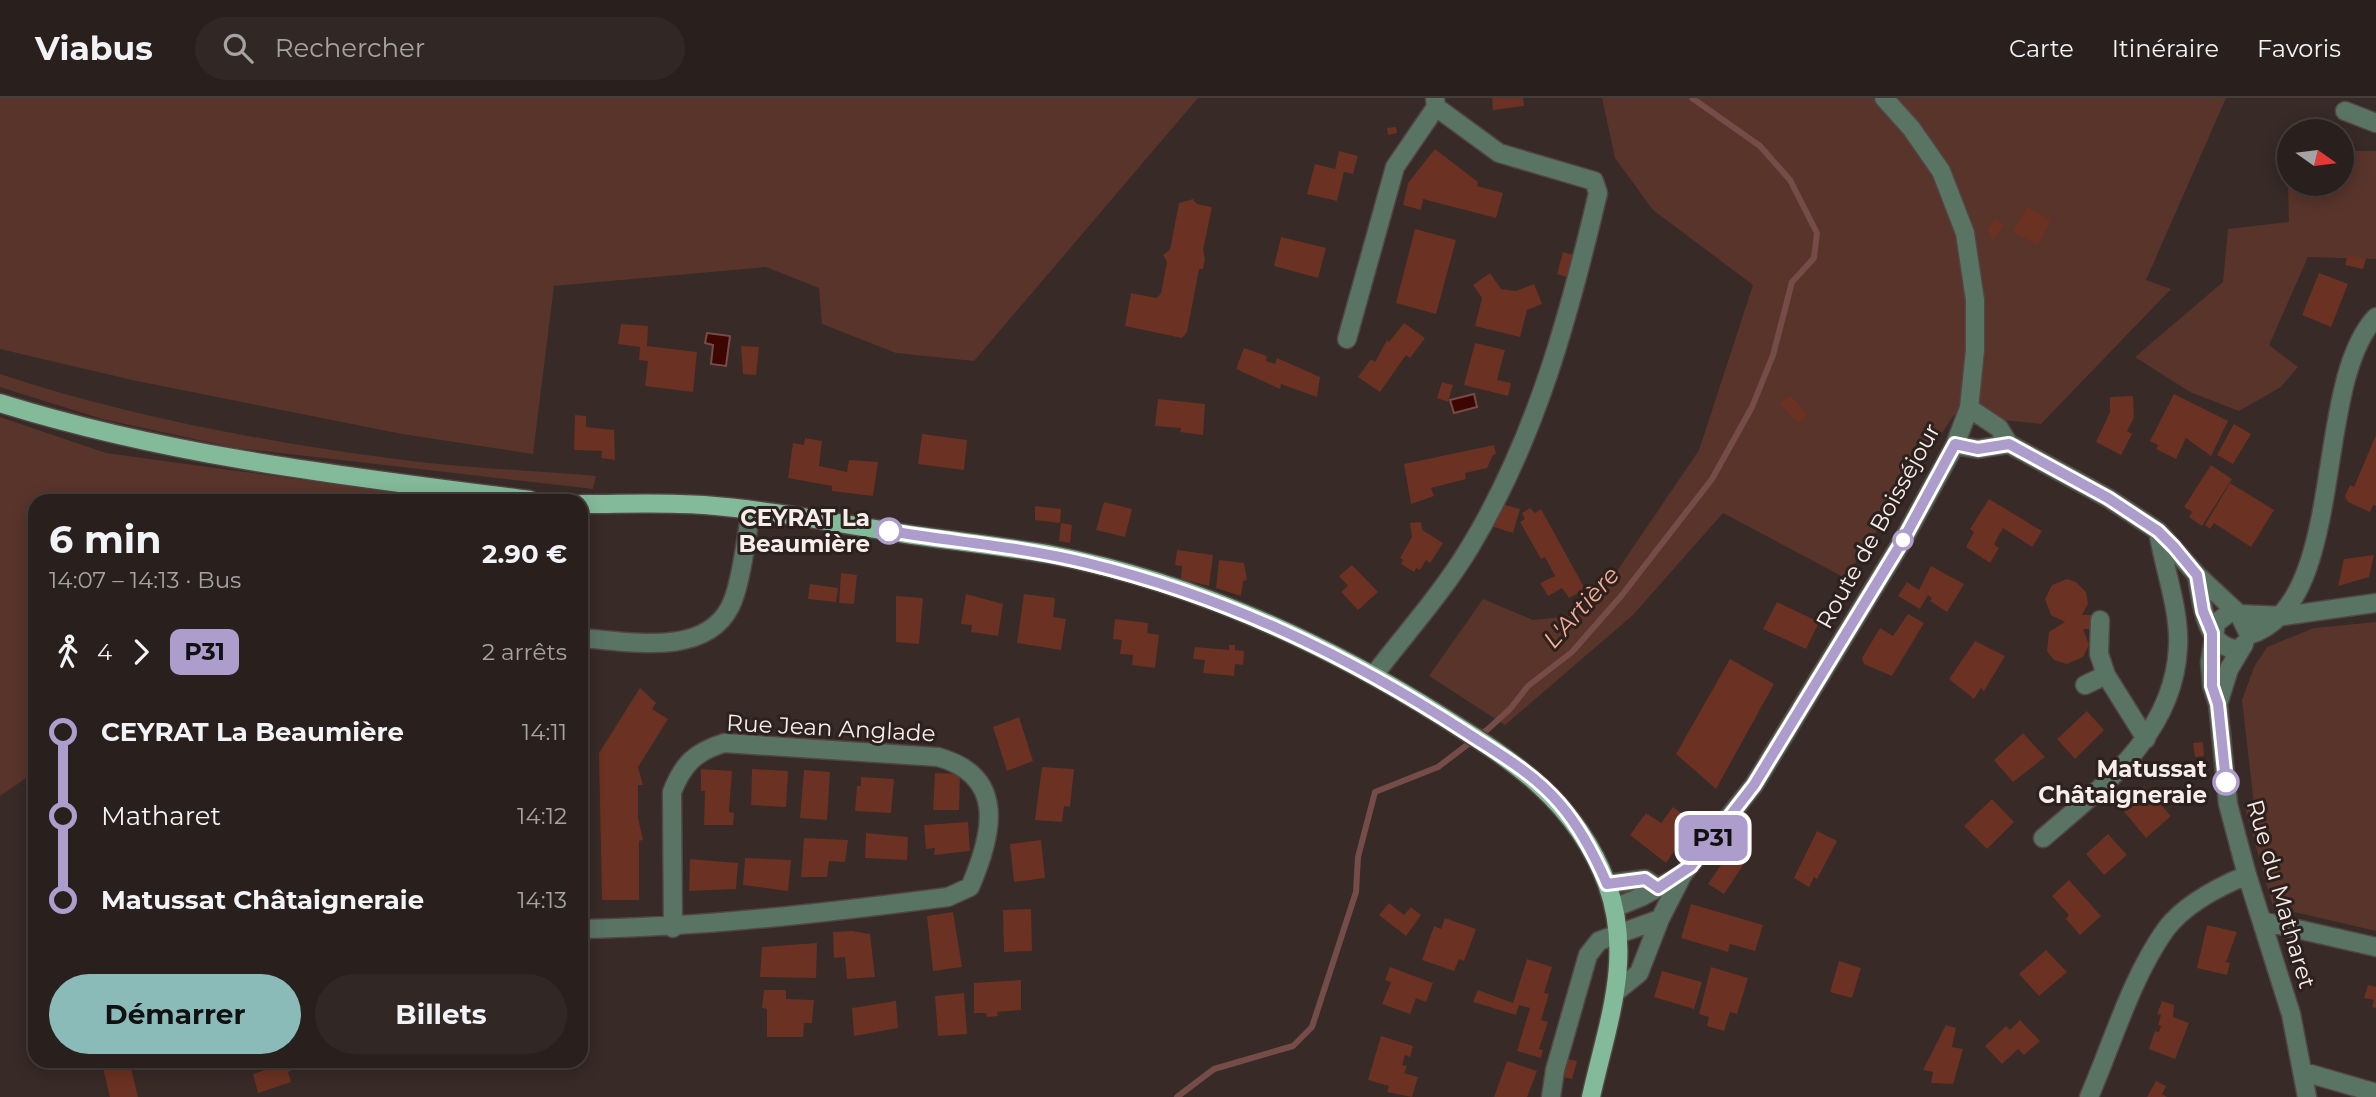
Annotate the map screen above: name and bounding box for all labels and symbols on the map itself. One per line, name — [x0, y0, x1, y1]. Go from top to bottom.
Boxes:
north arrow — [2277, 119, 2354, 196]
street label: Route de Boisséjour — [1810, 418, 1946, 634]
place label: CEYRAT La Beaumière — [738, 504, 870, 558]
marker: CEYRAT La Beaumière — [876, 518, 902, 544]
unlabelled marker — [1893, 530, 1913, 550]
water label: L'Artière — [1537, 560, 1625, 654]
street label: Rue Jean Anglade — [726, 709, 936, 747]
place label: Matussat Châtaigneraie — [2038, 755, 2207, 809]
marker: Matussat Châtaigneraie — [2213, 769, 2239, 795]
street label: Rue du Matharet — [2241, 796, 2321, 992]
line badge: P31 — [1673, 815, 1753, 861]

